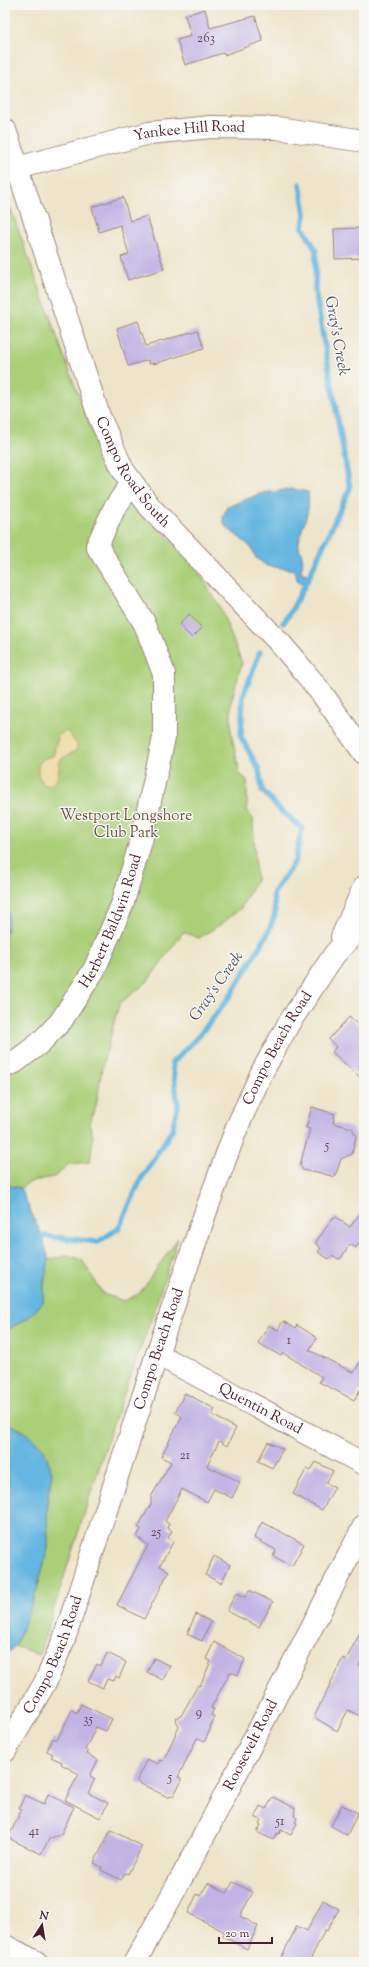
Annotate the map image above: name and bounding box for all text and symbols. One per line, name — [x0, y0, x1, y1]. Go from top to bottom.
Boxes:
house number: 263 — [197, 30, 215, 48]
street label: Yankee Hill Road — [131, 117, 246, 147]
water label: Gray's Creek — [318, 294, 354, 378]
street label: Compo Road South — [90, 413, 175, 533]
park label: Westport Longshore Club Park — [60, 806, 192, 844]
street label: Herbert Baldwin Road — [74, 851, 147, 993]
water label: Gray's Creek — [185, 947, 249, 1027]
street label: Compo Beach Road — [238, 987, 318, 1109]
house number: 5 — [324, 1137, 330, 1155]
street label: Compo Beach Road — [129, 1285, 190, 1413]
house number: 1 — [287, 1332, 292, 1350]
street label: Quentin Road — [215, 1378, 306, 1440]
house number: 21 — [180, 1447, 191, 1465]
house number: 25 — [151, 1524, 162, 1542]
street label: Compo Beach Road — [18, 1593, 88, 1718]
street label: Roosevelt Road — [219, 1695, 283, 1794]
house number: 9 — [196, 1704, 202, 1722]
house number: 35 — [83, 1711, 93, 1729]
house number: 5 — [167, 1769, 173, 1787]
house number: 51 — [275, 1813, 285, 1831]
house number: 41 — [29, 1823, 40, 1841]
north arrow — [22, 1905, 62, 1945]
text: N — [37, 1907, 50, 1925]
scale bar — [219, 1919, 272, 1945]
text: 20 m — [225, 1925, 250, 1943]

